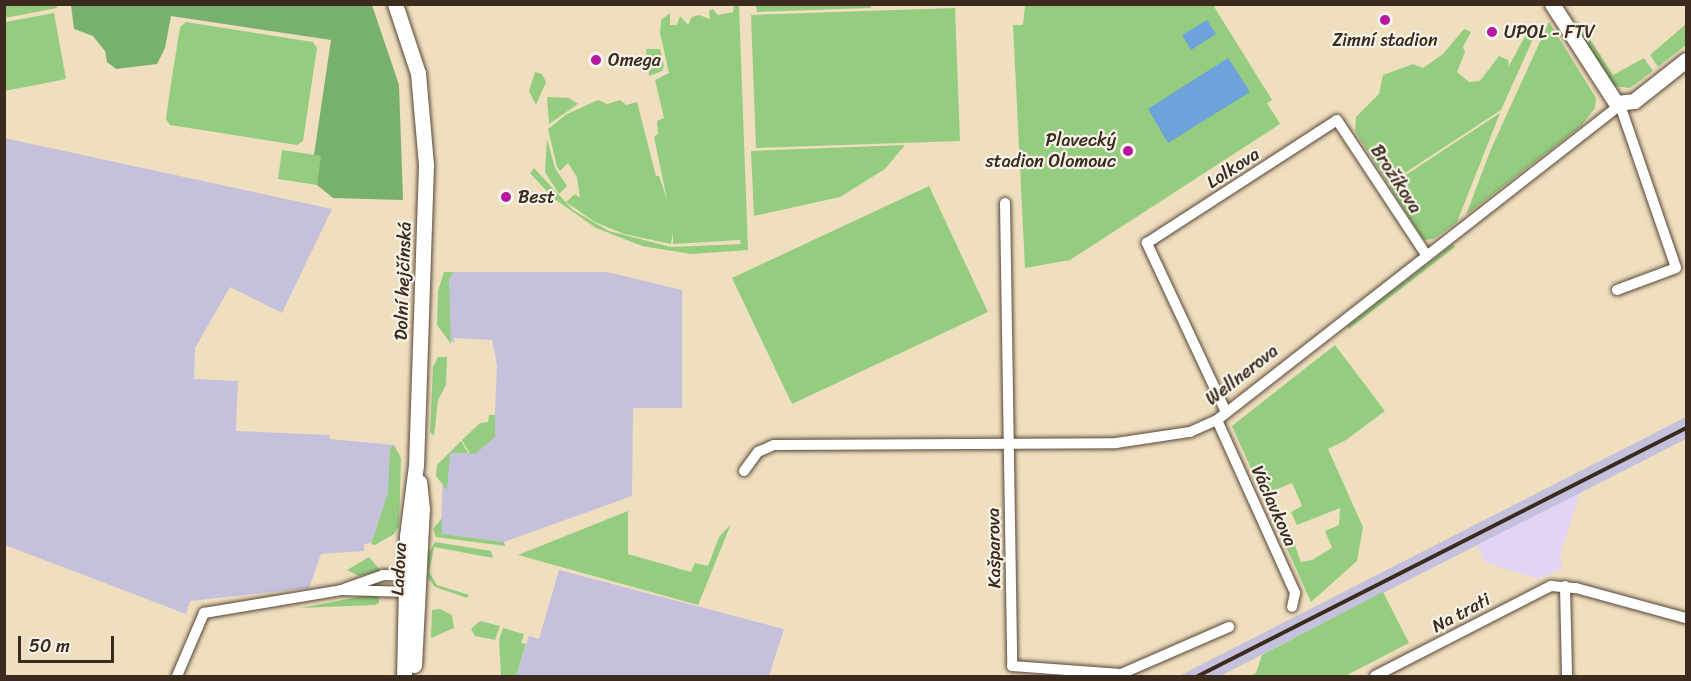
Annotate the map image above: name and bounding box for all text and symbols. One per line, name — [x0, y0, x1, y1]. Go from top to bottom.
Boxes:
marker: Zimní stadion — [1378, 13, 1392, 27]
place label: UPOL - FTV — [1504, 21, 1595, 43]
marker: UPOL - FTV — [1485, 25, 1499, 39]
place label: Zimní stadion — [1332, 29, 1438, 51]
place label: Omega — [608, 49, 661, 71]
marker: Omega — [589, 53, 603, 67]
place label: Plavecký stadion Olomouc — [986, 130, 1116, 172]
street label: Brožíkova — [1366, 141, 1426, 217]
street label: Lolkova — [1203, 143, 1263, 193]
marker: Plavecký stadion Olomouc — [1121, 144, 1135, 158]
place label: Best — [518, 186, 555, 208]
marker: Best — [499, 190, 513, 204]
street label: Dolní hejčínská — [390, 221, 416, 341]
street label: Wellnerova — [1201, 340, 1283, 410]
street label: Václavkova — [1247, 462, 1301, 550]
street label: Kašparova — [982, 508, 1006, 588]
street label: Ladova — [387, 542, 411, 596]
street label: Na trati — [1428, 589, 1494, 637]
scale bar — [21, 624, 117, 662]
text: 50 m — [29, 630, 70, 662]

